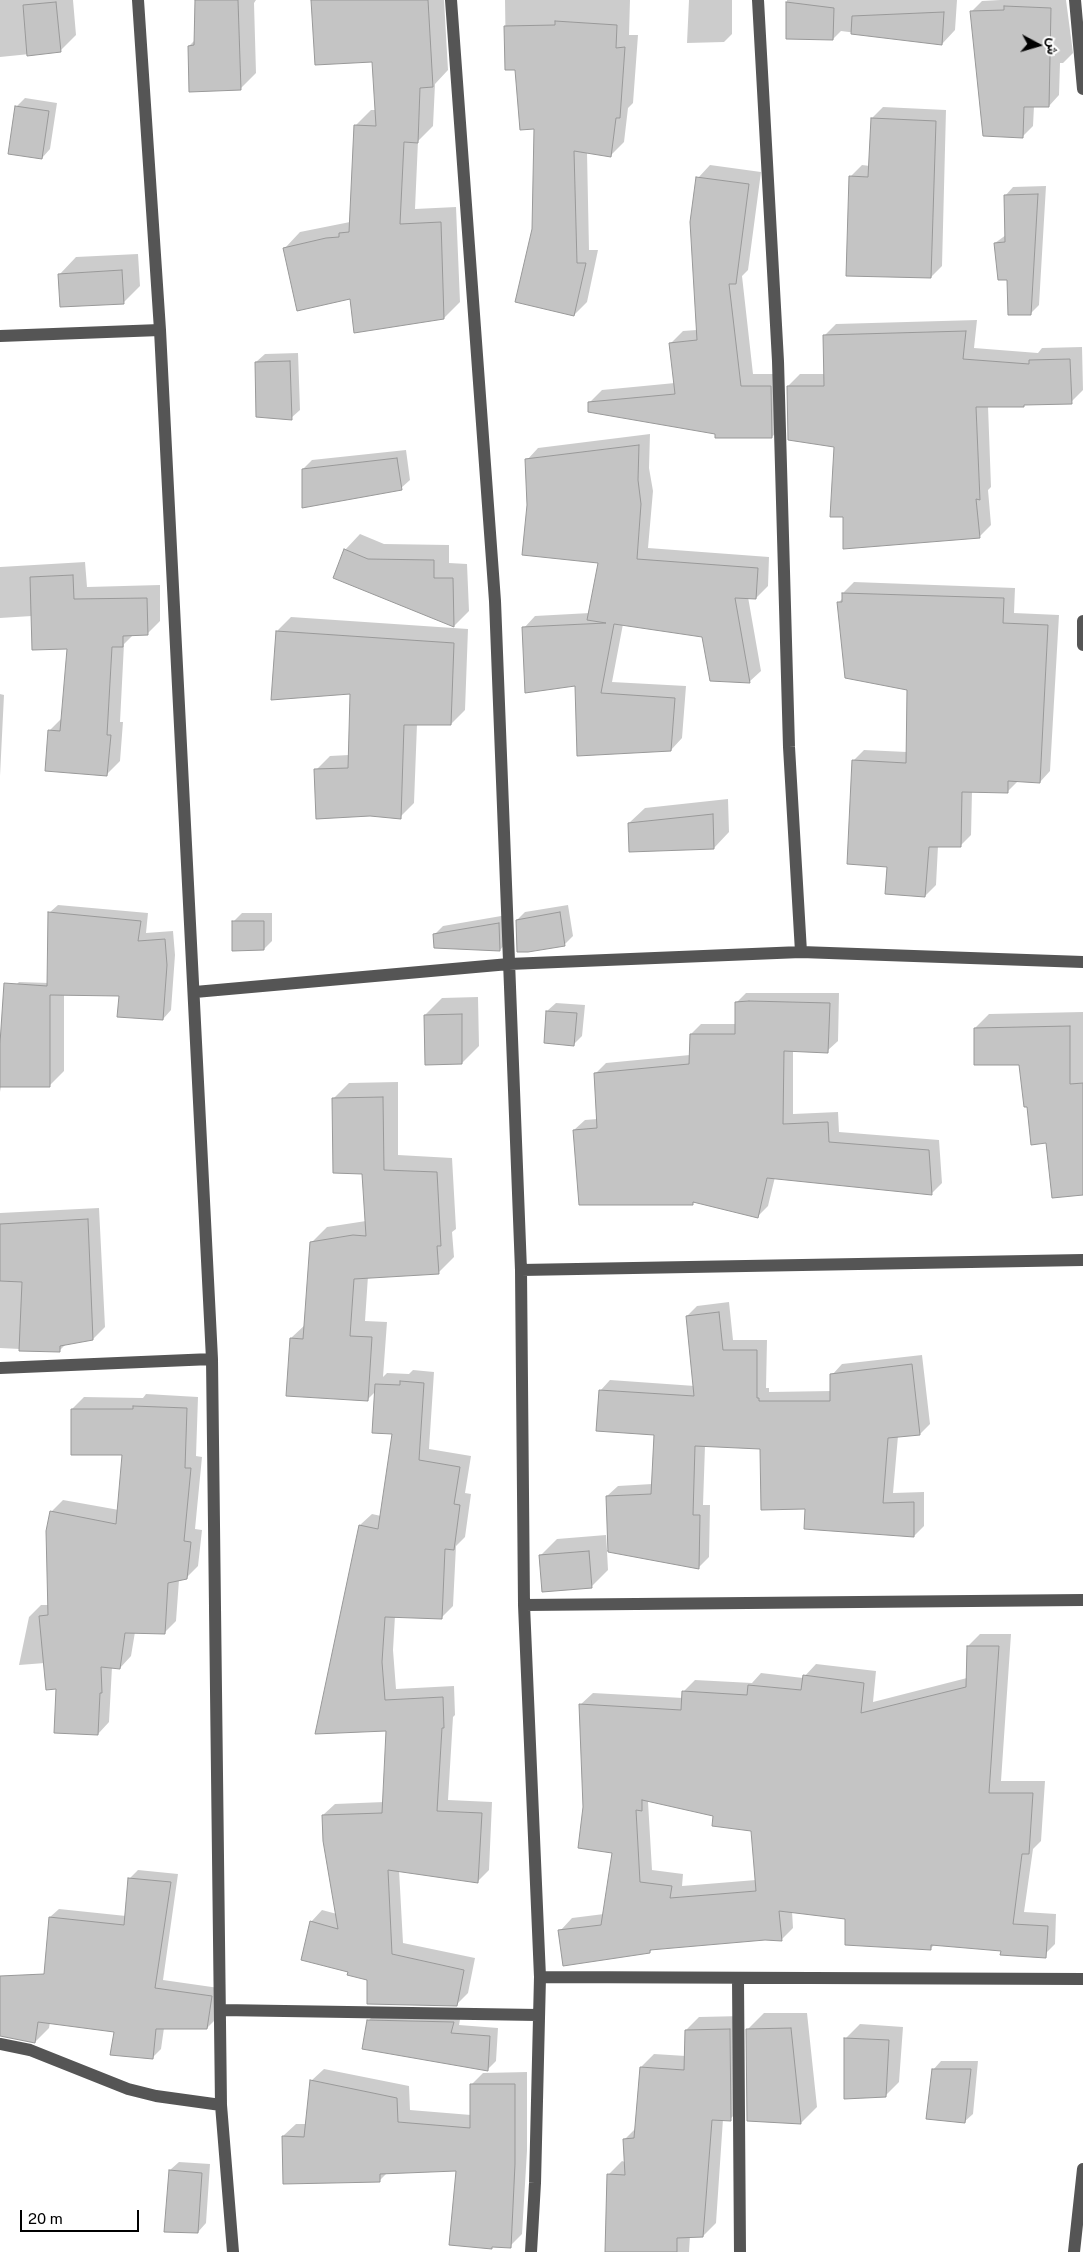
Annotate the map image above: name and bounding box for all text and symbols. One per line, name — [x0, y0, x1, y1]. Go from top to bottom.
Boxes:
north arrow — [1013, 20, 1063, 70]
text: ش — [1044, 37, 1062, 56]
scale bar — [22, 2200, 141, 2232]
text: 20 m — [28, 2210, 63, 2227]

